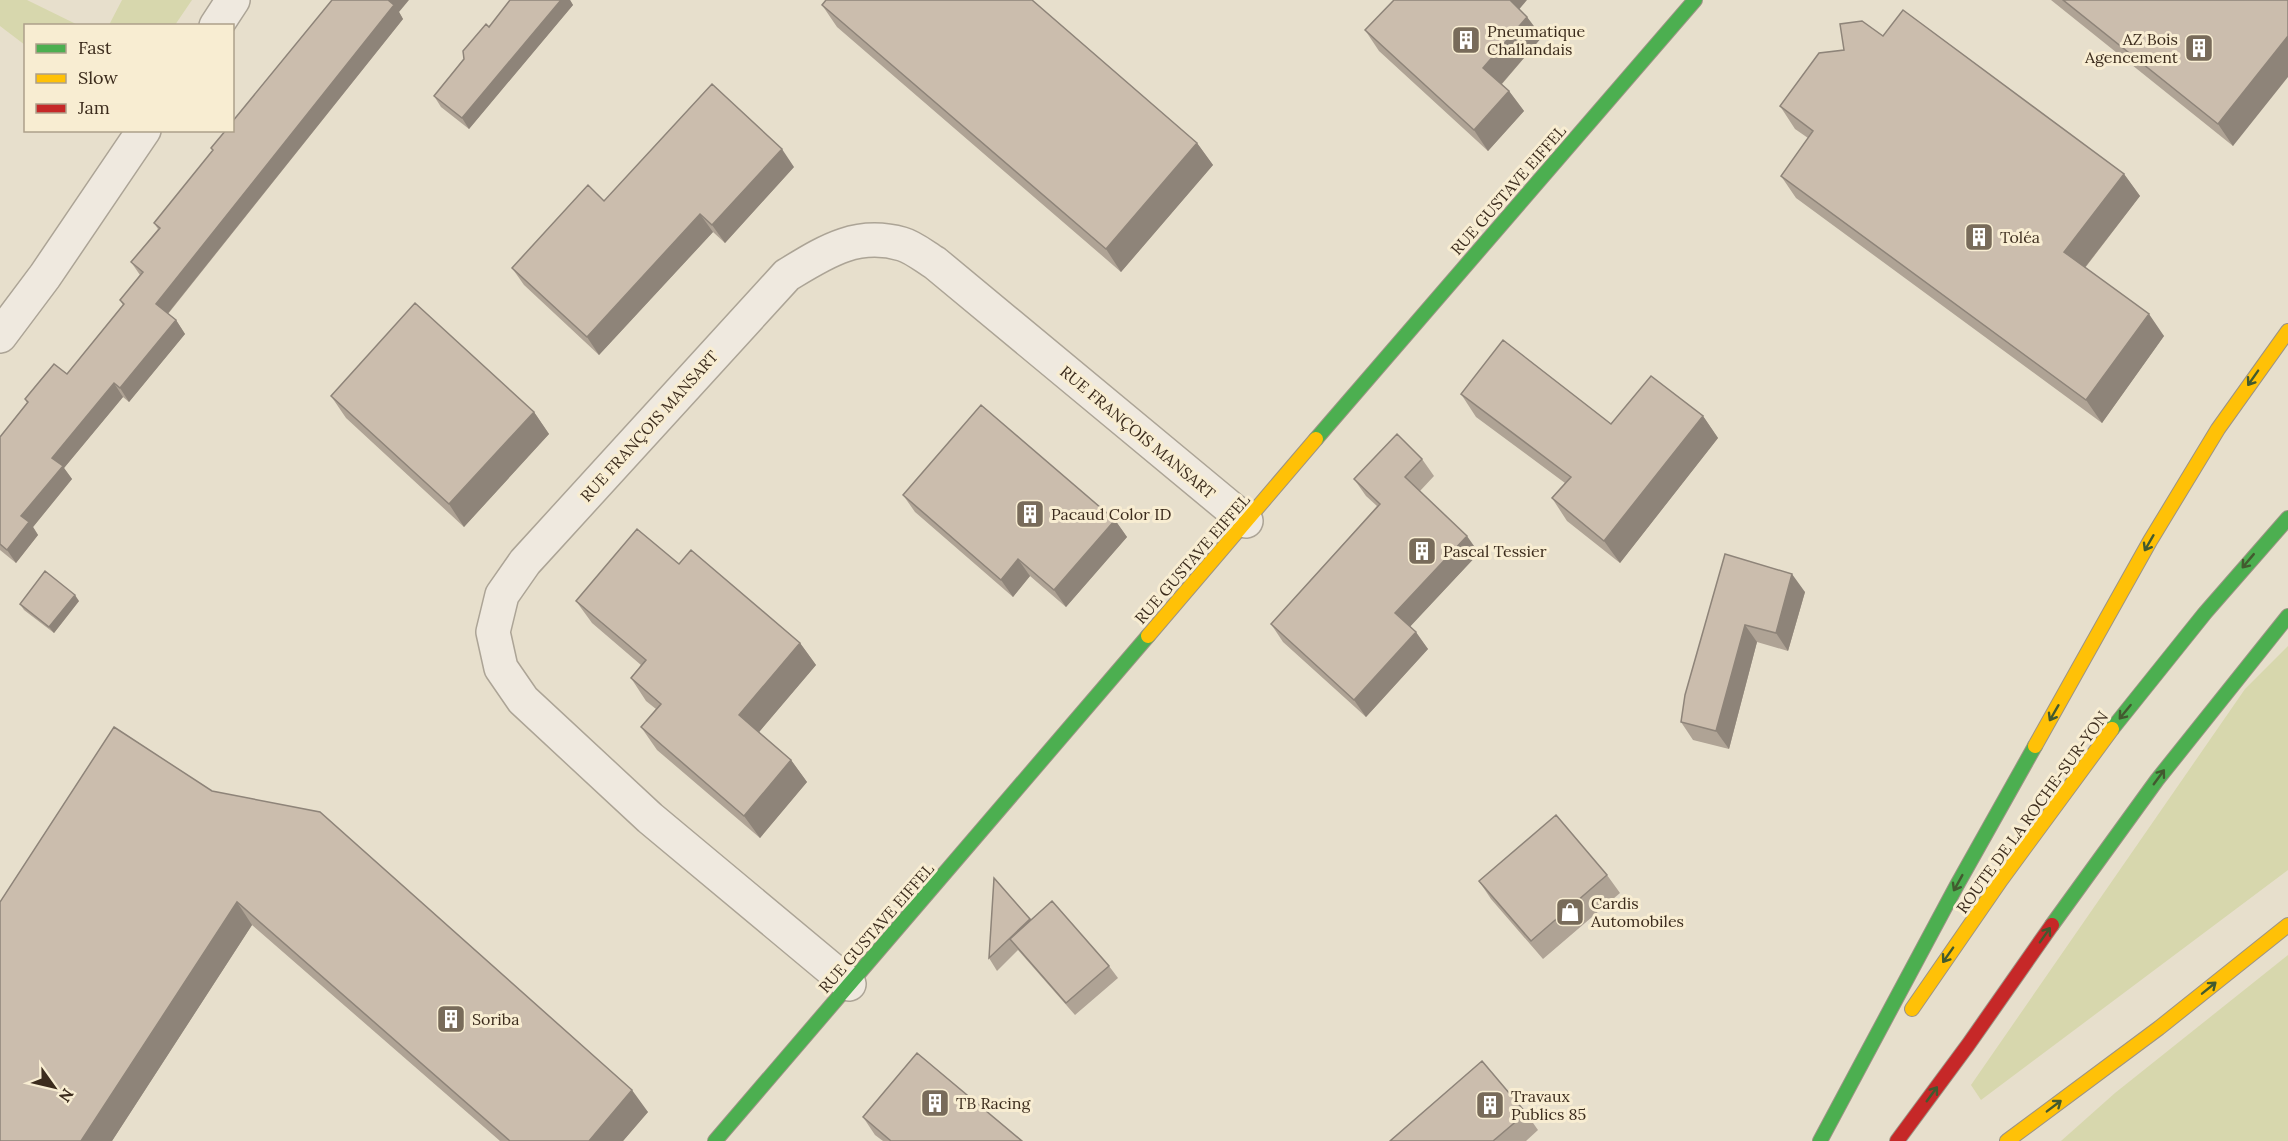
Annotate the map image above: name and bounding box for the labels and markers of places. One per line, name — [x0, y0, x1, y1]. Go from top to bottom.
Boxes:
place label: Pneumatique Challandais — [1487, 21, 1586, 59]
building icon: Pneumatique Challandais — [1450, 24, 1482, 56]
place label: AZ Bois Agencement — [2084, 29, 2179, 67]
building icon: AZ Bois Agencement — [2183, 32, 2215, 64]
building icon: Toléa — [1963, 221, 1995, 253]
place label: Toléa — [2000, 227, 2040, 247]
building icon: Pacaud Color ID — [1014, 498, 1046, 530]
place label: Pacaud Color ID — [1051, 504, 1172, 524]
building icon: Pascal Tessier — [1406, 535, 1438, 567]
place label: Pascal Tessier — [1443, 541, 1547, 561]
place label: Cardis Automobiles — [1590, 893, 1684, 931]
shop icon: Cardis Automobiles — [1554, 896, 1586, 928]
building icon: Soriba — [435, 1003, 467, 1035]
place label: Soriba — [472, 1009, 519, 1029]
place label: Travaux Publics 85 — [1511, 1086, 1586, 1124]
building icon: TB Racing — [919, 1087, 951, 1119]
building icon: Travaux Publics 85 — [1474, 1089, 1506, 1121]
place label: TB Racing — [956, 1093, 1031, 1113]

